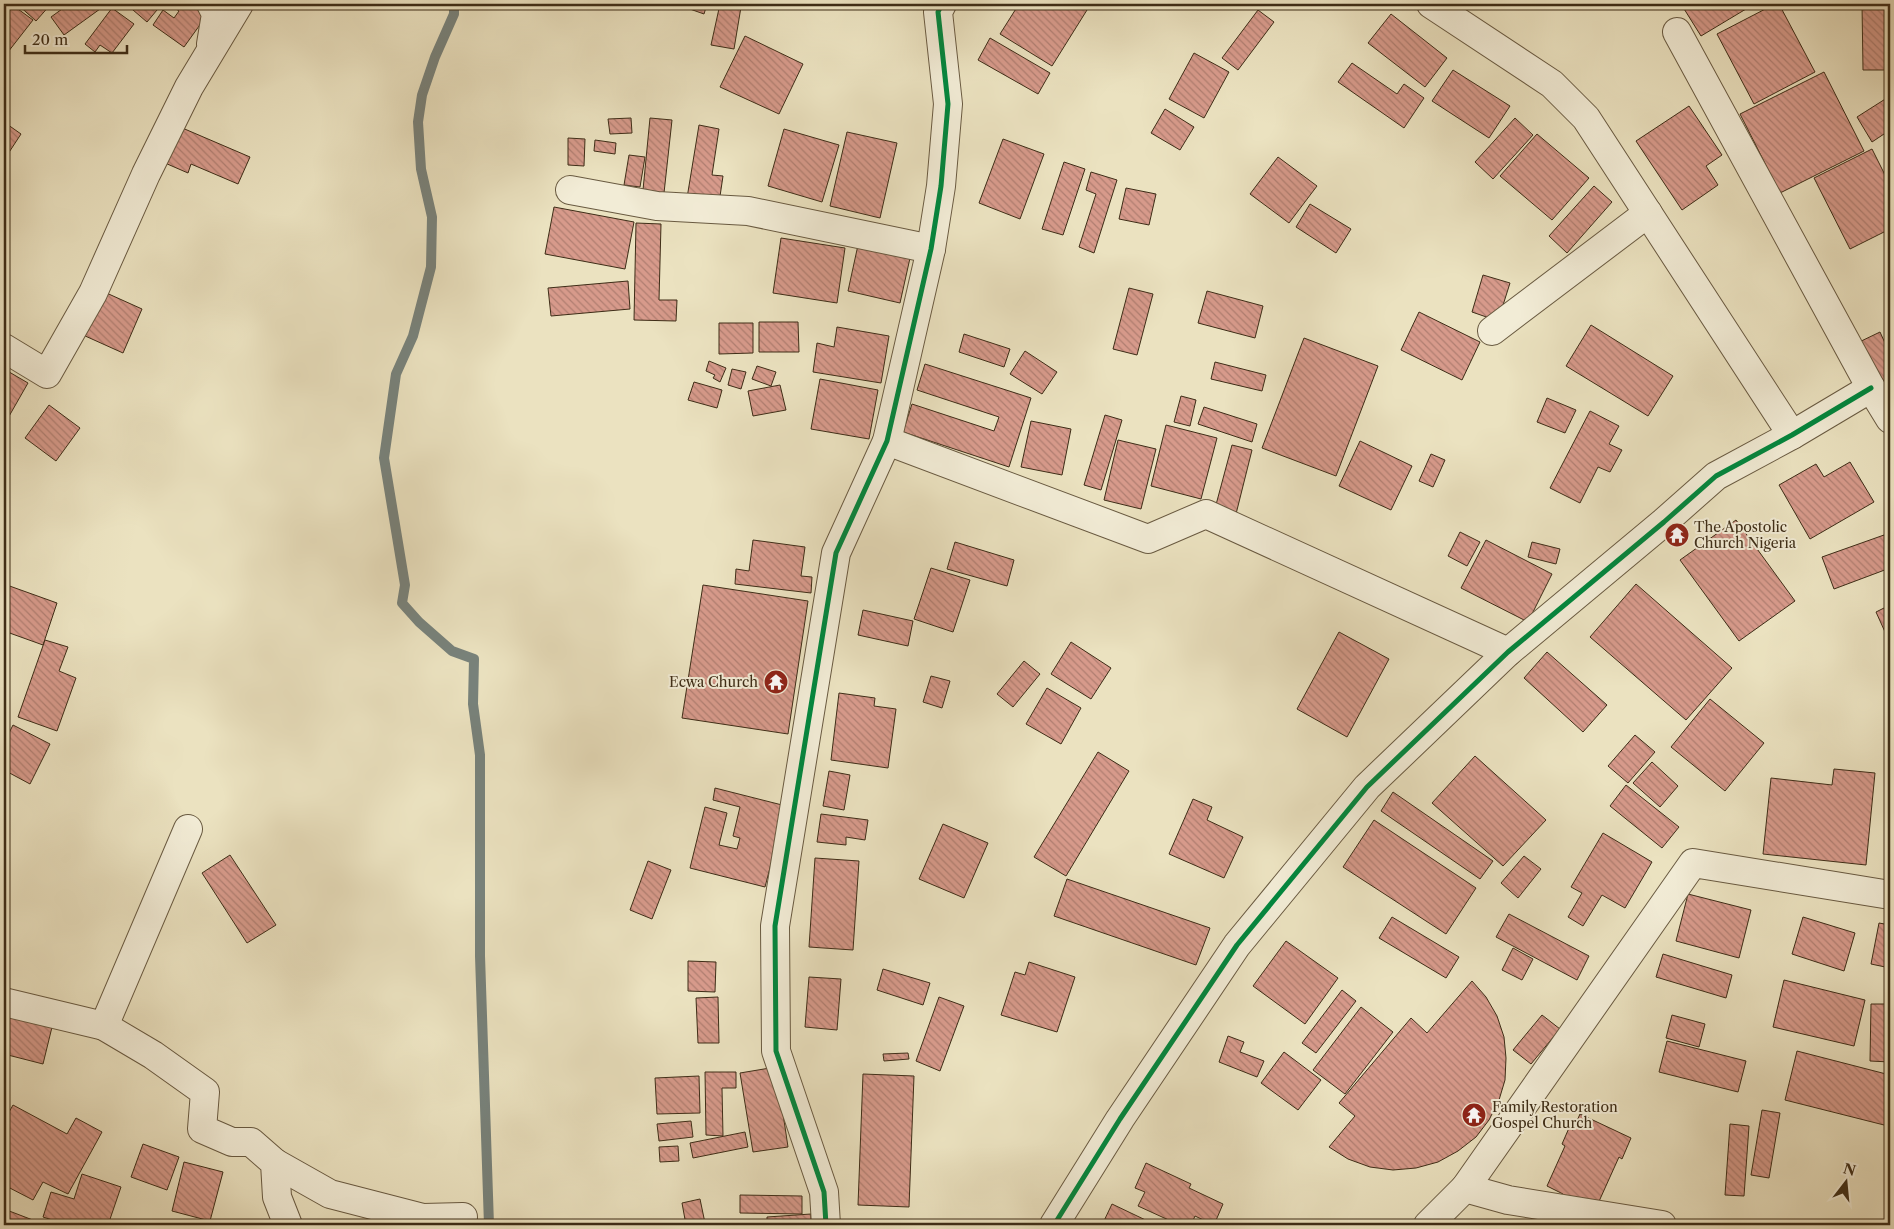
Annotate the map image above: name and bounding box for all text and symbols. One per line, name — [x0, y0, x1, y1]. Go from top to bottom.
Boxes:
scale bar — [25, 22, 128, 54]
text: 20 m — [32, 30, 68, 49]
place label: The Apostolic Church Nigeria — [1694, 518, 1797, 552]
temple icon: The Apostolic Church Nigeria — [1664, 522, 1690, 548]
temple icon: Ecwa Church — [763, 669, 789, 695]
place label: Ecwa Church — [669, 673, 758, 691]
place label: Family Restoration Gospel Church — [1492, 1098, 1618, 1132]
temple icon: Family Restoration Gospel Church — [1461, 1102, 1487, 1128]
north arrow — [1822, 1156, 1872, 1206]
text: N — [1841, 1159, 1858, 1180]

